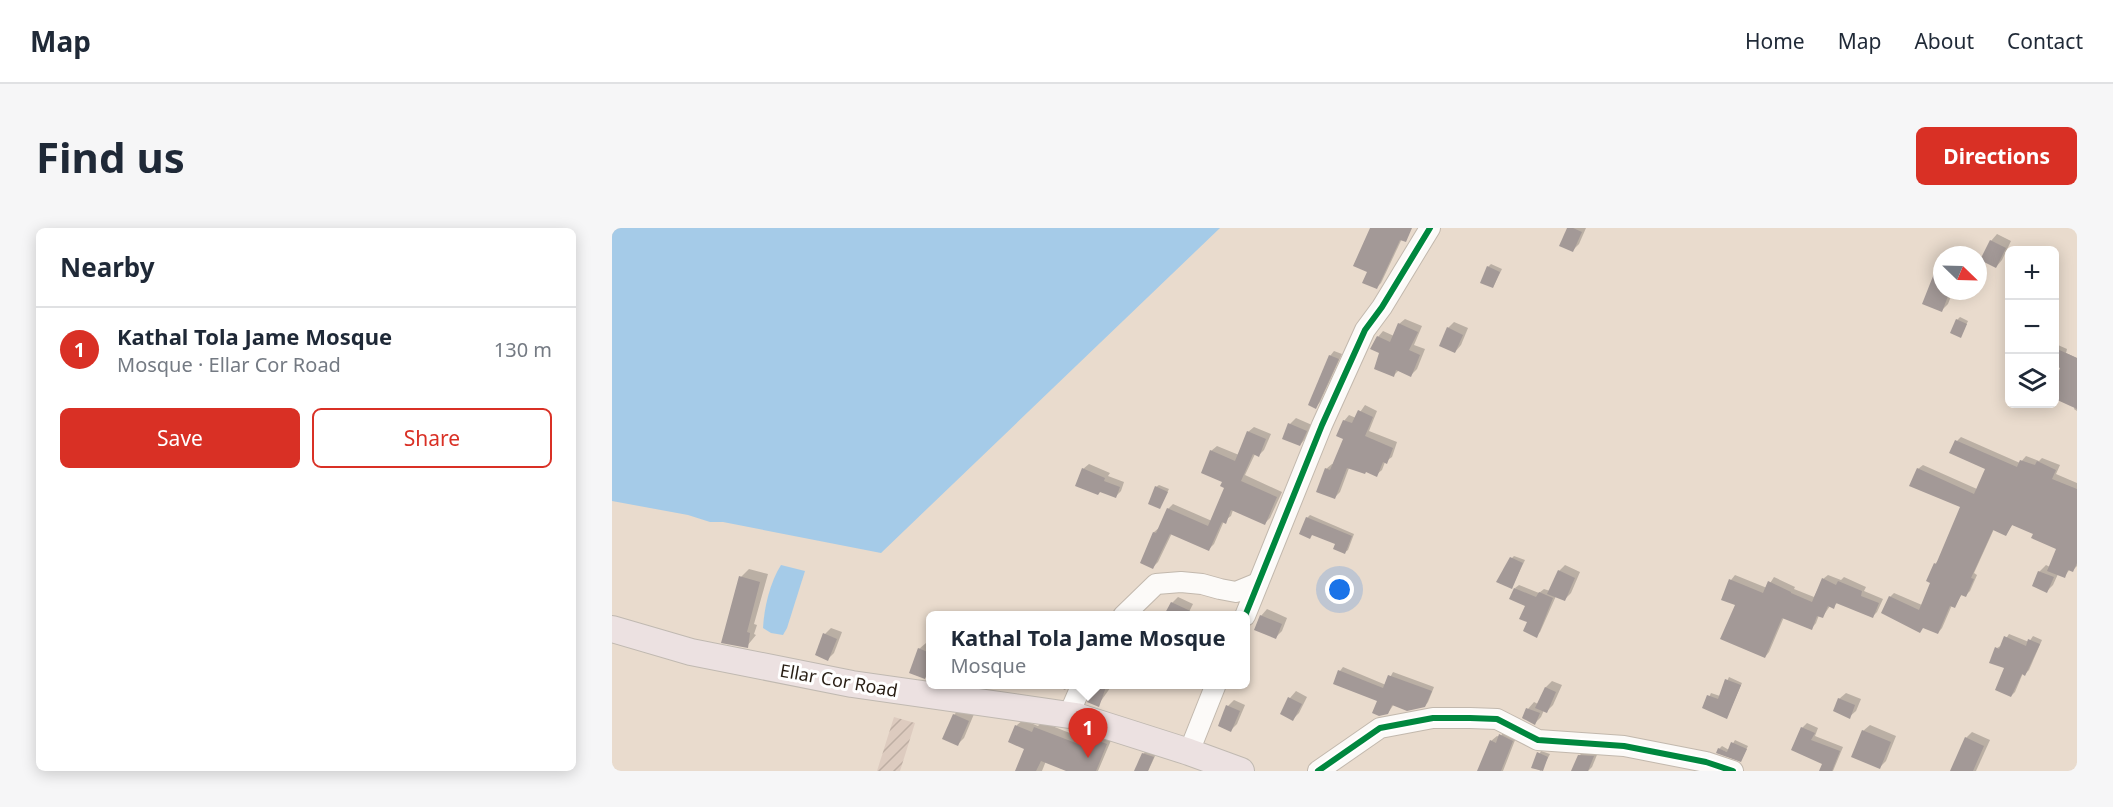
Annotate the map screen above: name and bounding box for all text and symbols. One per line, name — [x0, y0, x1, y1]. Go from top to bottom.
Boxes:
text: Map — [30, 22, 91, 60]
text: Home — [1745, 27, 1805, 55]
text: Map — [1838, 27, 1881, 55]
text: About — [1914, 27, 1974, 55]
text: Contact — [2007, 27, 2083, 55]
button: Directions — [1916, 127, 2077, 185]
text: Find us — [36, 128, 185, 185]
north arrow — [1933, 246, 1987, 300]
map controls — [2005, 246, 2059, 408]
button: + — [2005, 246, 2059, 300]
text: Nearby — [60, 249, 155, 285]
button: − — [2005, 300, 2059, 354]
text: Kathal Tola Jame Mosque — [117, 321, 392, 351]
text: 1 — [74, 336, 85, 363]
text: 130 m — [494, 336, 552, 363]
text: Mosque · Ellar Cor Road — [117, 351, 341, 378]
button: layers — [2005, 354, 2059, 408]
button: Save — [60, 408, 300, 468]
button: Share — [312, 408, 552, 468]
your location — [1325, 575, 1354, 604]
popup — [926, 611, 1250, 689]
text: Kathal Tola Jame Mosque — [950, 622, 1226, 652]
text: Mosque — [950, 652, 1026, 679]
street label: Ellar Cor Road — [778, 658, 900, 702]
pin: 1 — [1068, 708, 1108, 758]

